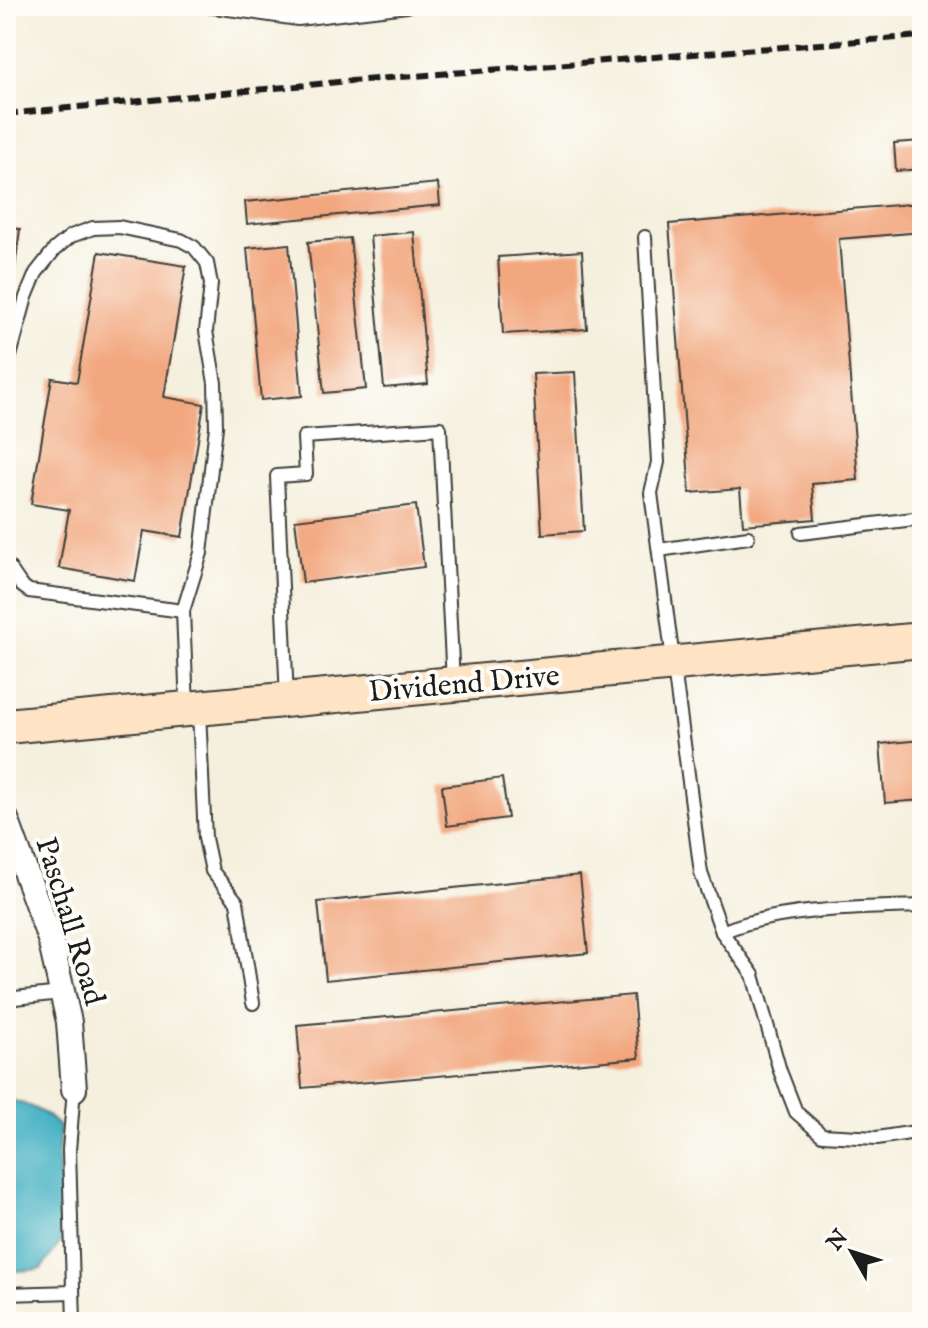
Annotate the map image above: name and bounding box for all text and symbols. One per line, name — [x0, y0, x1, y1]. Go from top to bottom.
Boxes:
street label: Dividend Drive — [367, 658, 561, 712]
street label: Paschall Road — [26, 833, 113, 1011]
north arrow — [812, 1212, 892, 1292]
text: N — [821, 1224, 855, 1258]

